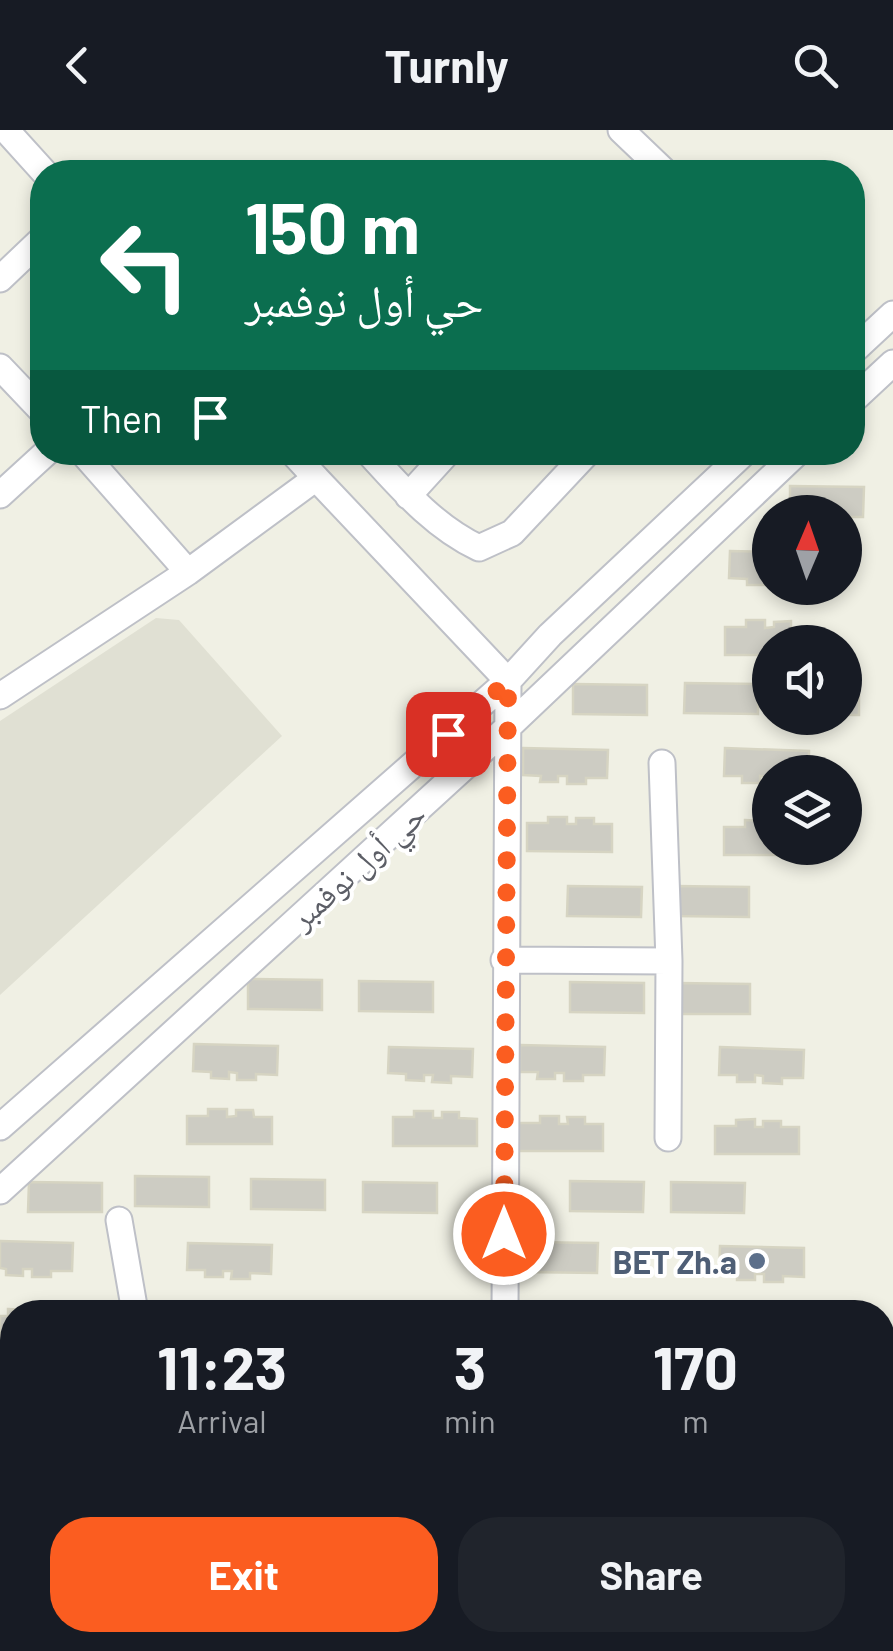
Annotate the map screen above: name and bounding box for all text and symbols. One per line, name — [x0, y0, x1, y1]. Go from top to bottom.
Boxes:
icon: back — [50, 38, 105, 93]
text: Turnly — [384, 38, 509, 92]
icon: search — [788, 38, 843, 93]
text: 150 m — [245, 184, 420, 268]
icon: left — [80, 200, 210, 330]
text: حي أول نوفمبر — [245, 272, 483, 326]
icon: arrive — [183, 390, 238, 445]
text: Then — [80, 395, 163, 441]
north arrow — [752, 495, 862, 605]
map controls — [752, 495, 862, 865]
button: sound — [752, 625, 862, 735]
pin — [406, 692, 491, 777]
icon: arrive — [421, 707, 476, 762]
button: layers — [752, 755, 862, 865]
street label: حي أول نوفمبر — [281, 794, 438, 943]
position arrow — [452, 1182, 556, 1286]
place label: BET Zh.a — [613, 1242, 737, 1280]
marker: BET Zh.a — [746, 1250, 768, 1272]
text: 11:23 — [157, 1330, 287, 1402]
text: 3 — [454, 1330, 486, 1402]
text: 170 — [653, 1330, 738, 1402]
text: Arrival — [177, 1401, 267, 1439]
text: min — [444, 1401, 496, 1439]
text: m — [682, 1401, 709, 1439]
button: Exit — [50, 1517, 438, 1632]
button: Share — [458, 1517, 845, 1632]

